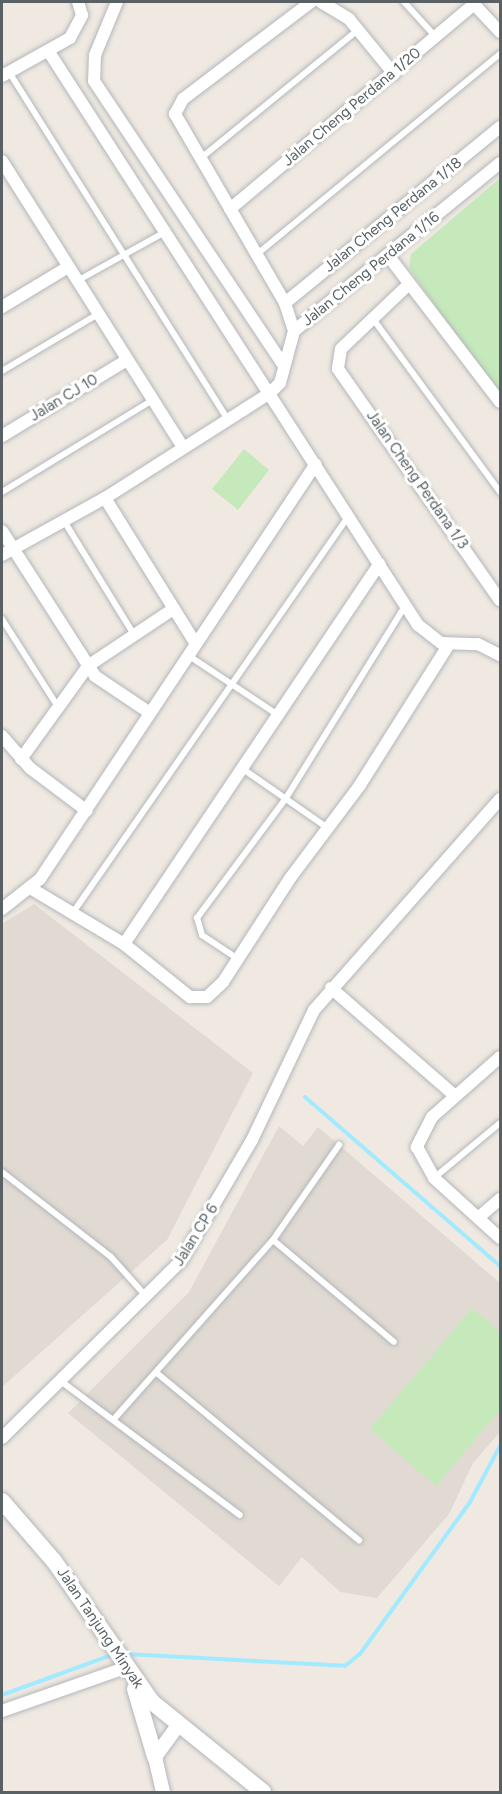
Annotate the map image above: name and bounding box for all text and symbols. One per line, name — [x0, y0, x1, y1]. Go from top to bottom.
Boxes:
street label: Jalan Cheng Perdana 1/20 — [279, 44, 425, 170]
street label: Jalan Cheng Perdana 1/18 — [320, 154, 466, 276]
street label: Jalan Cheng Perdana 1/16 — [299, 208, 443, 330]
street label: Jalan CJ 10 — [27, 371, 101, 425]
street label: Jalan Cheng Perdana 1/3 — [362, 407, 472, 553]
street label: Jalan CP 6 — [170, 1201, 222, 1269]
street label: Jalan Tanjung Minyak — [53, 1564, 147, 1692]

